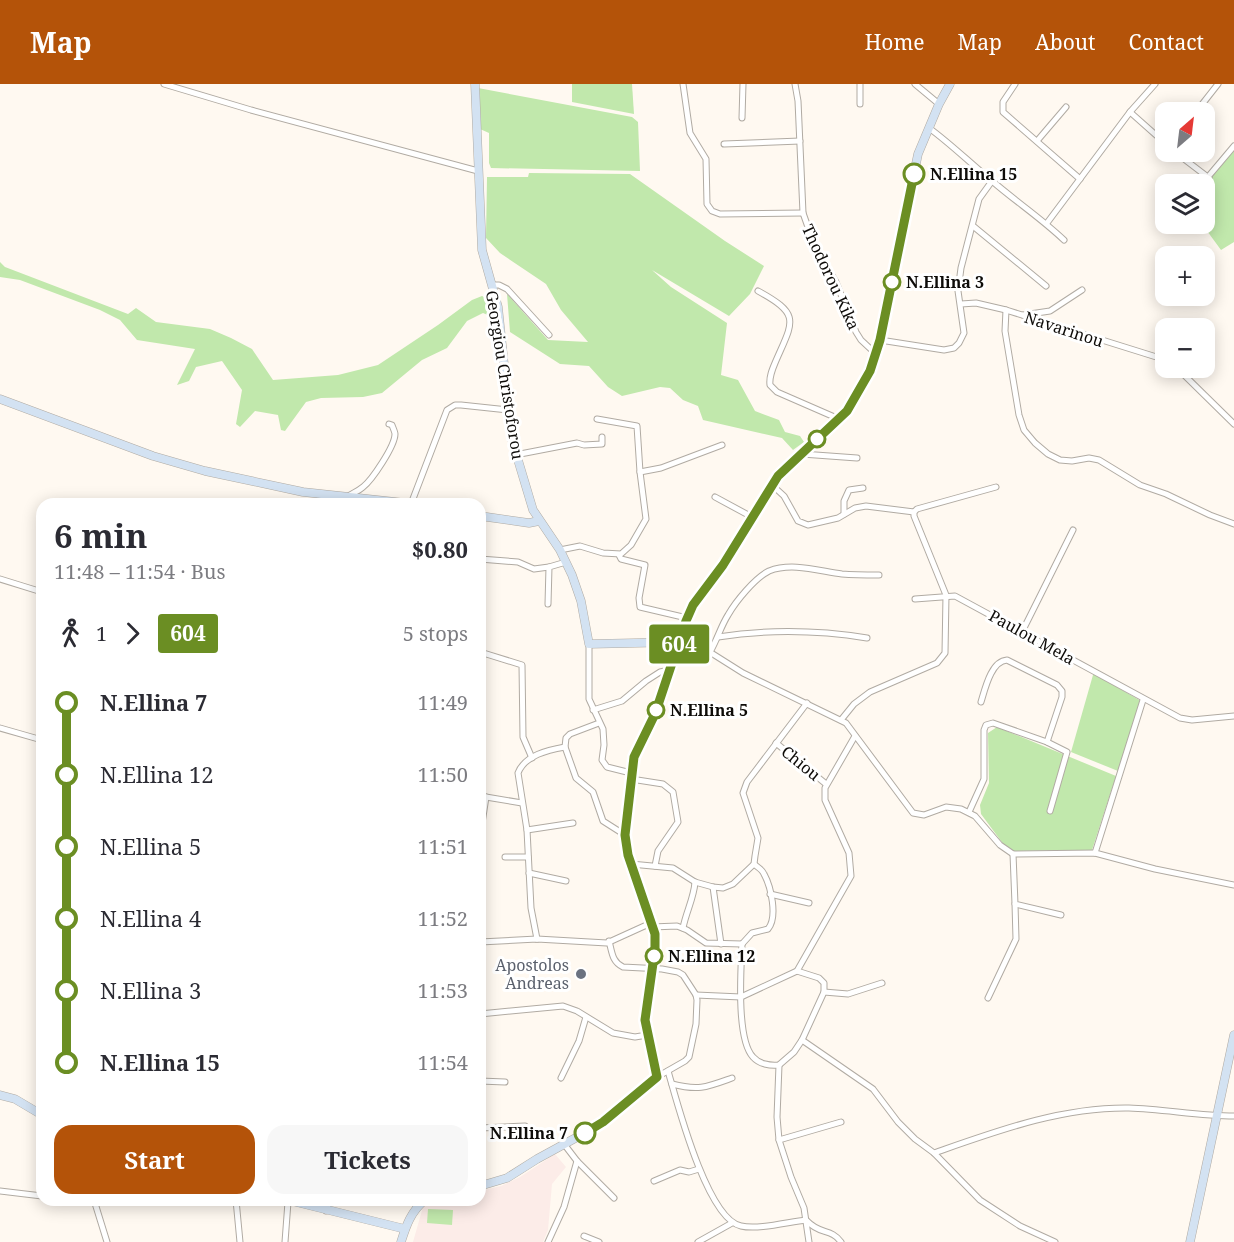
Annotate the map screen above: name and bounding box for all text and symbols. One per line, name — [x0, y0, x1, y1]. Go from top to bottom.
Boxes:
text: Map — [30, 23, 92, 61]
text: Home — [865, 28, 925, 56]
text: Map — [958, 28, 1002, 56]
text: About — [1035, 28, 1096, 56]
text: Contact — [1129, 28, 1204, 56]
north arrow — [1155, 102, 1215, 162]
map controls — [1155, 102, 1215, 378]
marker: N.Ellina 15 — [903, 163, 925, 185]
place label: N.Ellina 15 — [930, 163, 1017, 185]
button: layers — [1155, 174, 1215, 234]
street label: Thodorou Kika — [797, 221, 865, 333]
button: + — [1155, 246, 1215, 306]
place label: N.Ellina 3 — [906, 271, 984, 293]
marker: N.Ellina 3 — [883, 273, 901, 291]
street label: Georgiou Christoforou — [481, 289, 529, 461]
street label: Navarinou — [1022, 306, 1106, 352]
button: − — [1155, 318, 1215, 378]
unlabelled marker — [808, 430, 826, 448]
text: 6 min — [54, 513, 147, 558]
text: $0.80 — [412, 534, 468, 564]
text: 11:48 – 11:54 · Bus — [54, 558, 225, 585]
street label: Paulou Mela — [985, 604, 1079, 670]
icon: walk — [54, 617, 87, 650]
icon: forward — [116, 617, 149, 650]
text: 604 — [170, 619, 206, 647]
text: 1 — [96, 620, 107, 647]
text: 5 stops — [403, 620, 468, 647]
line badge: 604 — [644, 624, 714, 664]
text: 604 — [661, 630, 697, 658]
text: N.Ellina 7 — [100, 687, 207, 717]
text: 11:49 — [418, 689, 468, 716]
place label: N.Ellina 5 — [670, 699, 748, 721]
marker: N.Ellina 5 — [647, 701, 665, 719]
street label: Chiou — [777, 740, 825, 786]
text: N.Ellina 12 — [100, 759, 214, 789]
text: 11:50 — [418, 761, 468, 788]
text: N.Ellina 5 — [100, 831, 201, 861]
text: 11:51 — [418, 833, 468, 860]
text: N.Ellina 4 — [100, 903, 201, 933]
text: 11:52 — [418, 905, 468, 932]
place label: N.Ellina 12 — [668, 945, 755, 967]
marker: N.Ellina 12 — [645, 947, 663, 965]
place label: Apostolos Andreas — [495, 954, 569, 994]
marker: Apostolos Andreas — [574, 967, 588, 981]
text: N.Ellina 3 — [100, 975, 201, 1005]
text: 11:53 — [418, 977, 468, 1004]
text: N.Ellina 15 — [100, 1047, 220, 1077]
text: 11:54 — [418, 1049, 468, 1076]
place label: N.Ellina 7 — [490, 1122, 568, 1144]
marker: N.Ellina 7 — [574, 1122, 596, 1144]
button: Start — [54, 1125, 255, 1194]
button: Tickets — [267, 1125, 468, 1194]

